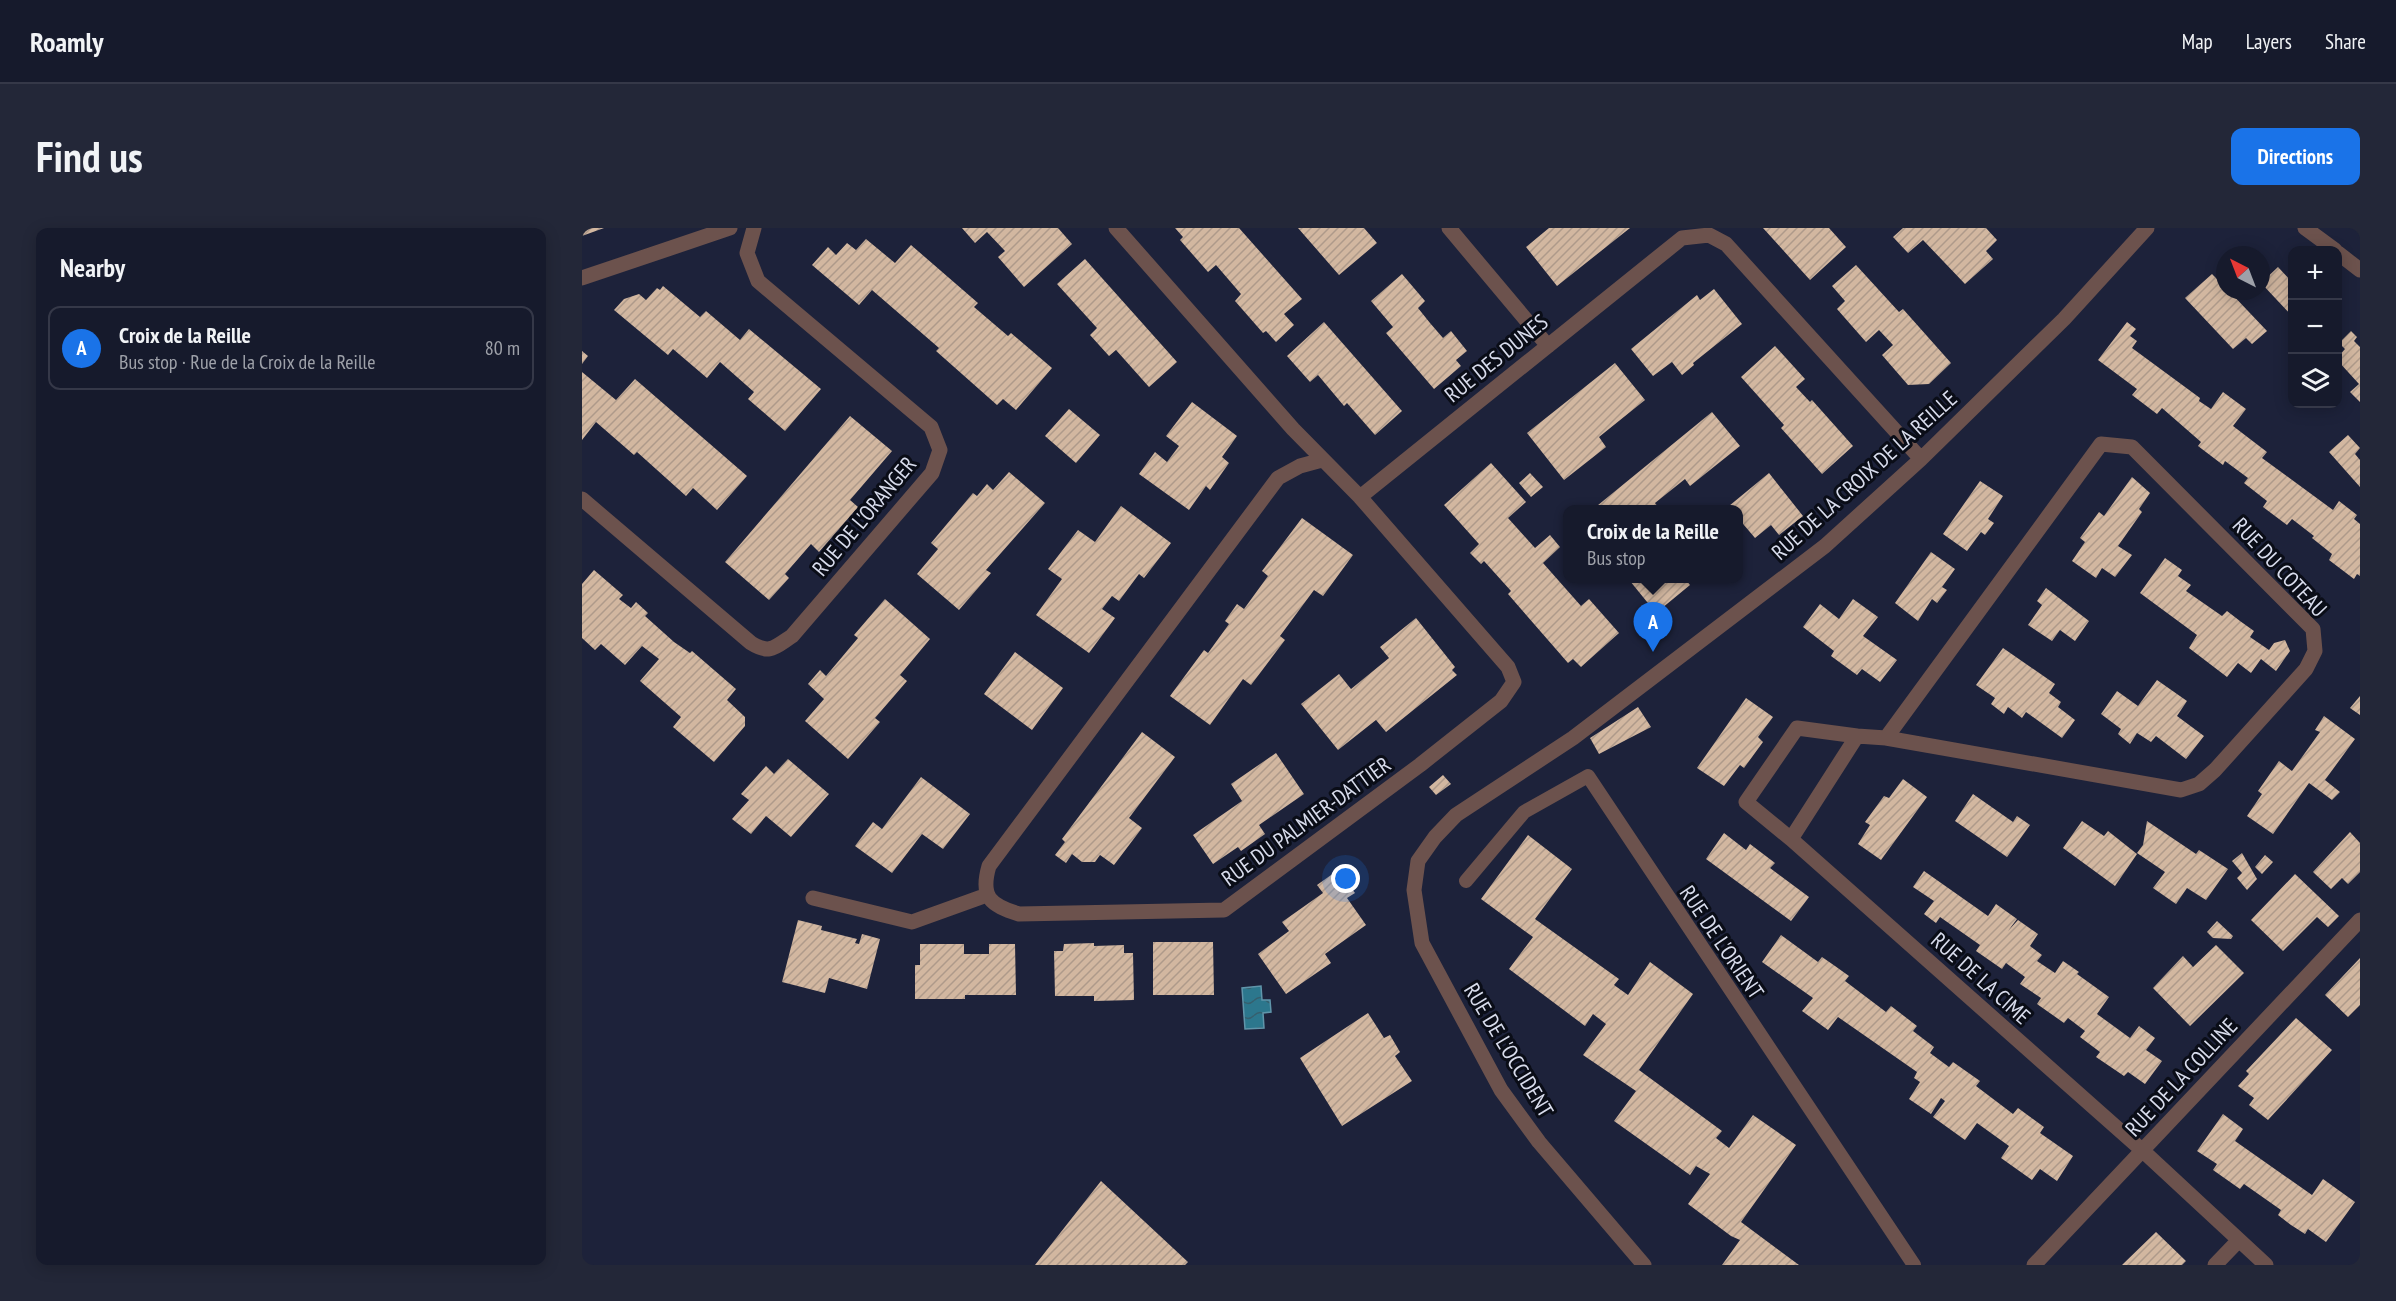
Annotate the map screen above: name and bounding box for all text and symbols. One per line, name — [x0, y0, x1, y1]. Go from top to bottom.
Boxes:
text: Roamly — [30, 23, 104, 60]
text: Map — [2182, 28, 2213, 55]
text: Layers — [2246, 28, 2292, 55]
text: Share — [2325, 28, 2366, 55]
button: Directions — [2231, 128, 2360, 185]
text: Find us — [36, 129, 143, 184]
north arrow — [2216, 246, 2270, 300]
map controls — [2288, 246, 2342, 408]
button: + — [2288, 246, 2342, 300]
text: Nearby — [60, 251, 125, 284]
button: − — [2288, 300, 2342, 354]
street label: RUE DES DUNES — [1439, 308, 1553, 408]
text: Croix de la Reille — [119, 321, 251, 349]
text: A — [76, 335, 87, 361]
text: 80 m — [485, 335, 520, 361]
text: Bus stop · Rue de la Croix de la Reille — [119, 349, 376, 375]
button: layers — [2288, 354, 2342, 408]
street label: RUE DE LA CROIX DE LA REILLE — [1766, 384, 1962, 566]
street label: RUE DE L'ORANGER — [806, 451, 922, 581]
popup — [1563, 505, 1743, 583]
street label: RUE DU COTEAU — [2227, 511, 2333, 623]
text: Croix de la Reille — [1587, 517, 1719, 545]
text: Bus stop — [1587, 545, 1646, 571]
pin: A — [1634, 602, 1672, 652]
street label: RUE DU PALMIER-DATTIER — [1216, 750, 1396, 892]
your location — [1331, 864, 1360, 893]
street label: RUE DE L'ORIENT — [1674, 880, 1770, 1004]
street label: RUE DE LA CIME — [1926, 926, 2036, 1030]
street label: RUE DE L'OCCIDENT — [1458, 978, 1560, 1122]
street label: RUE DE LA COLLINE — [2119, 1012, 2243, 1142]

